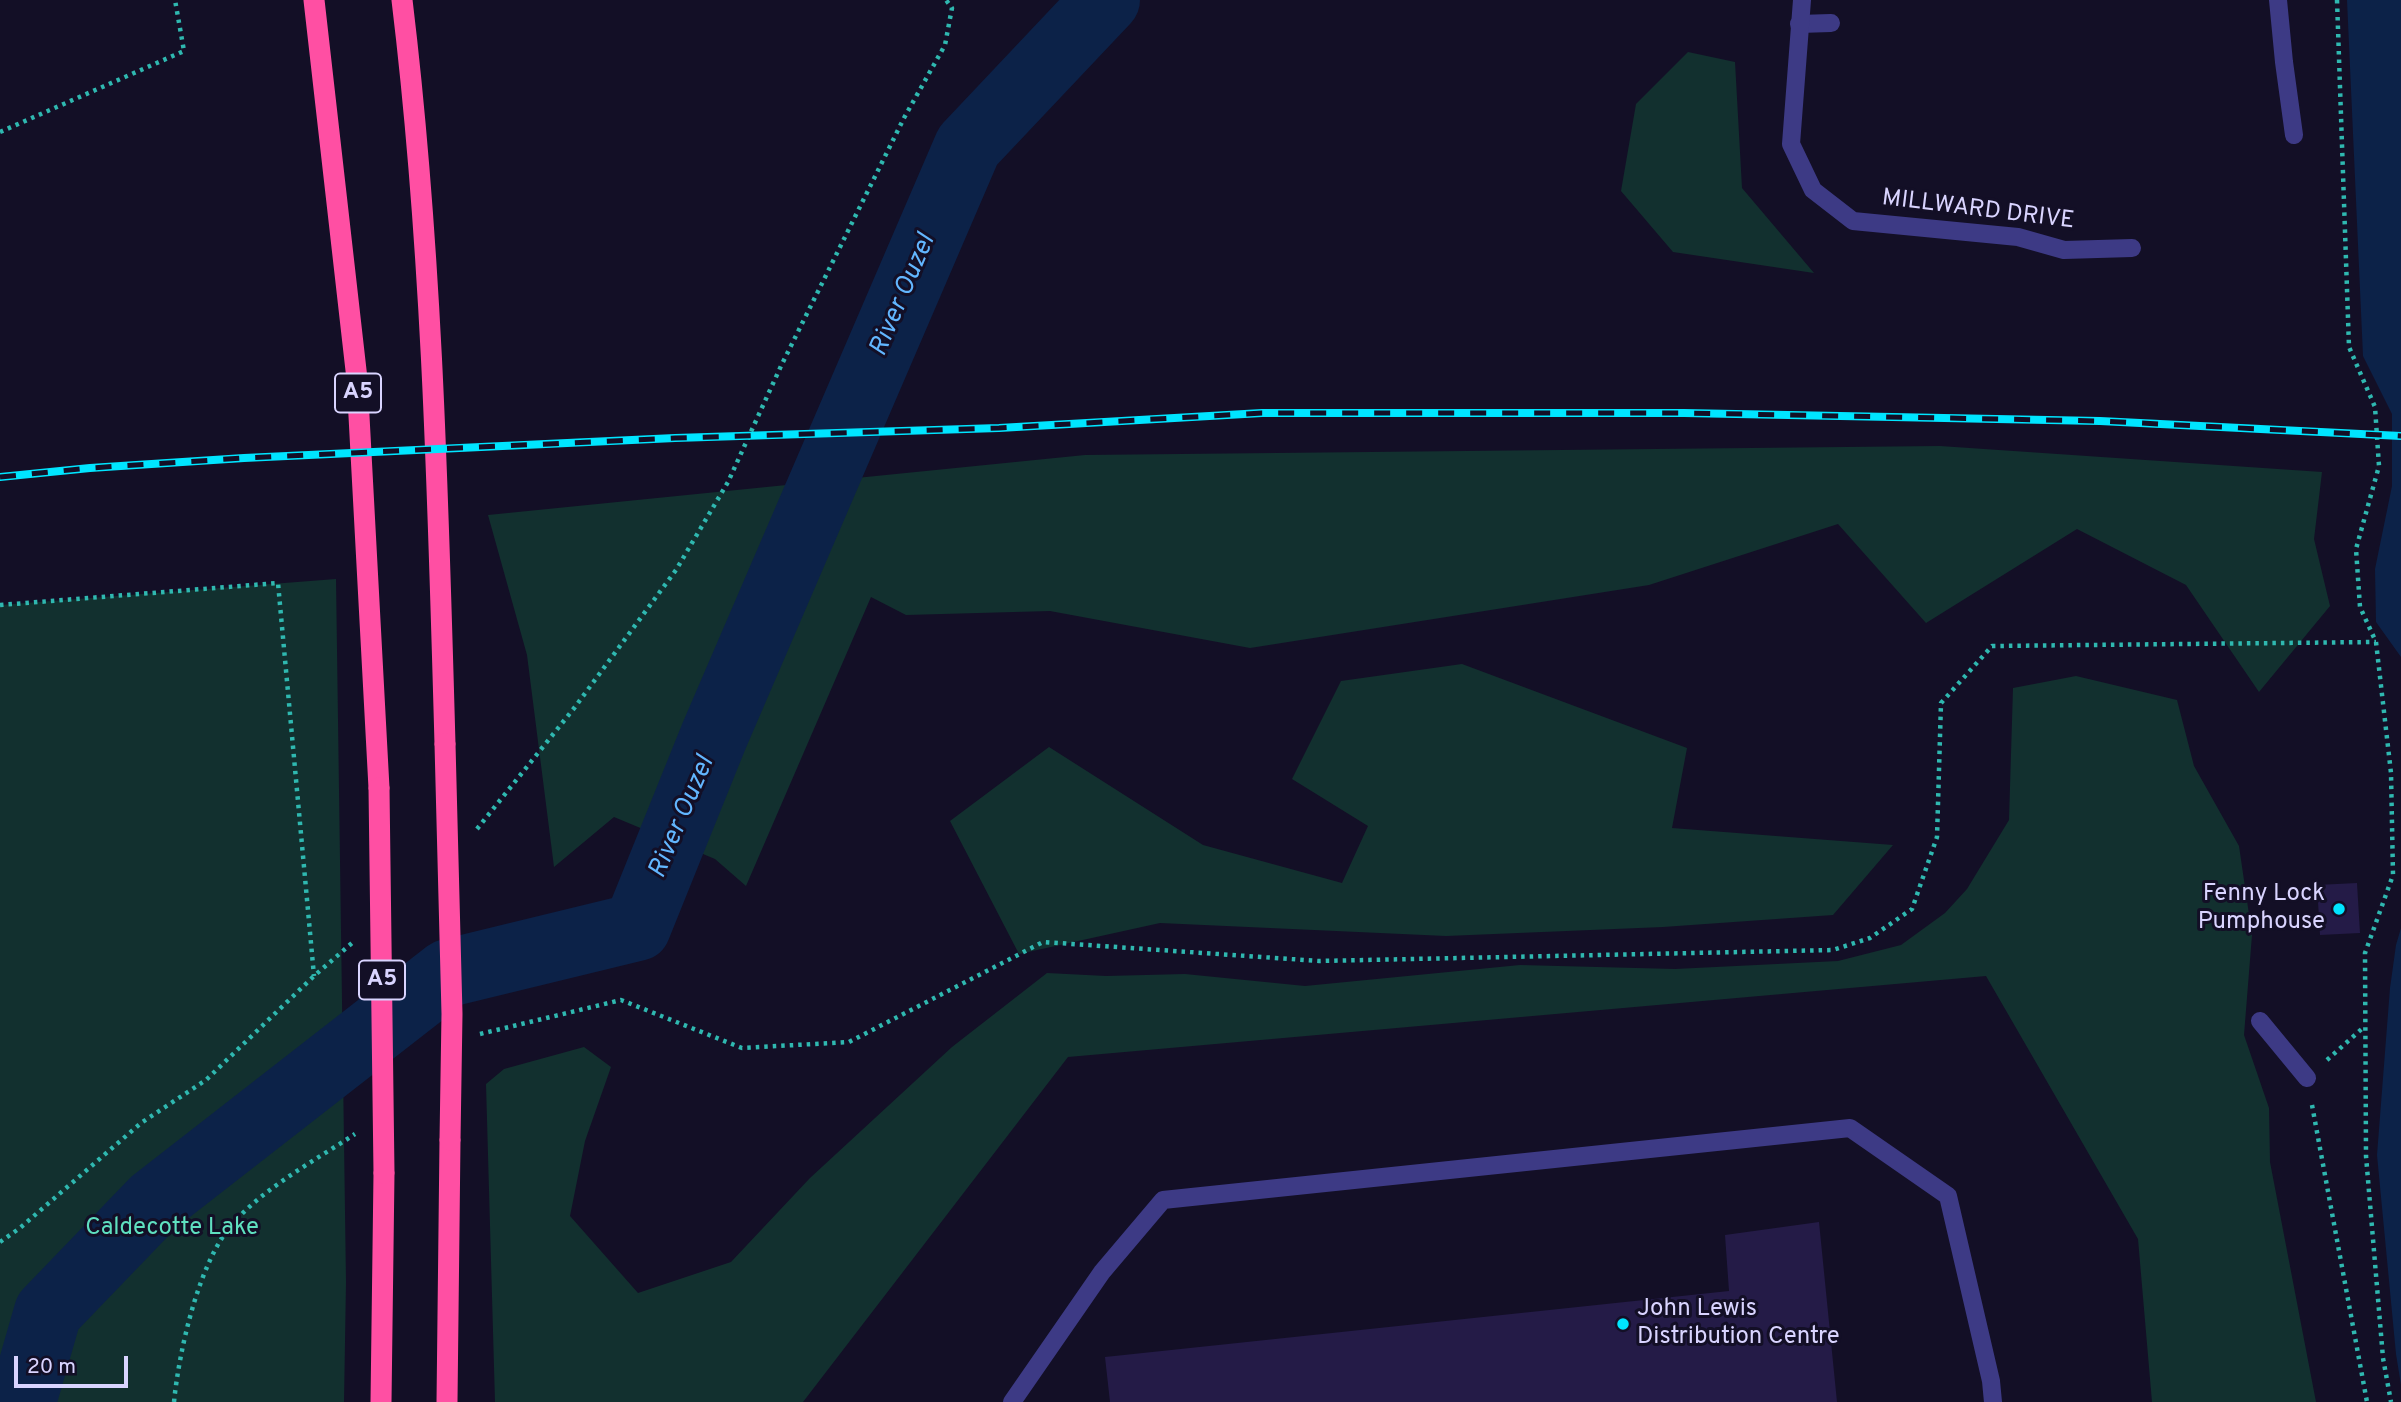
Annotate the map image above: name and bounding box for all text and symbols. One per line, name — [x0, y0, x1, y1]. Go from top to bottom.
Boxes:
street label: MILLWARD DRIVE — [1880, 185, 2076, 237]
water label: River Ouzel — [864, 230, 944, 362]
road number: A5 — [335, 374, 381, 412]
water label: River Ouzel — [643, 752, 723, 884]
place label: Fenny Lock Pumphouse — [2198, 881, 2325, 937]
marker: Fenny Lock Pumphouse — [2331, 901, 2347, 917]
road number: A5 — [359, 960, 405, 1000]
park label: Caldecotte Lake — [85, 1215, 259, 1243]
place label: John Lewis Distribution Centre — [1637, 1296, 1840, 1352]
marker: John Lewis Distribution Centre — [1615, 1316, 1631, 1332]
scale bar — [18, 1342, 131, 1386]
text: 20 m — [27, 1354, 76, 1381]

